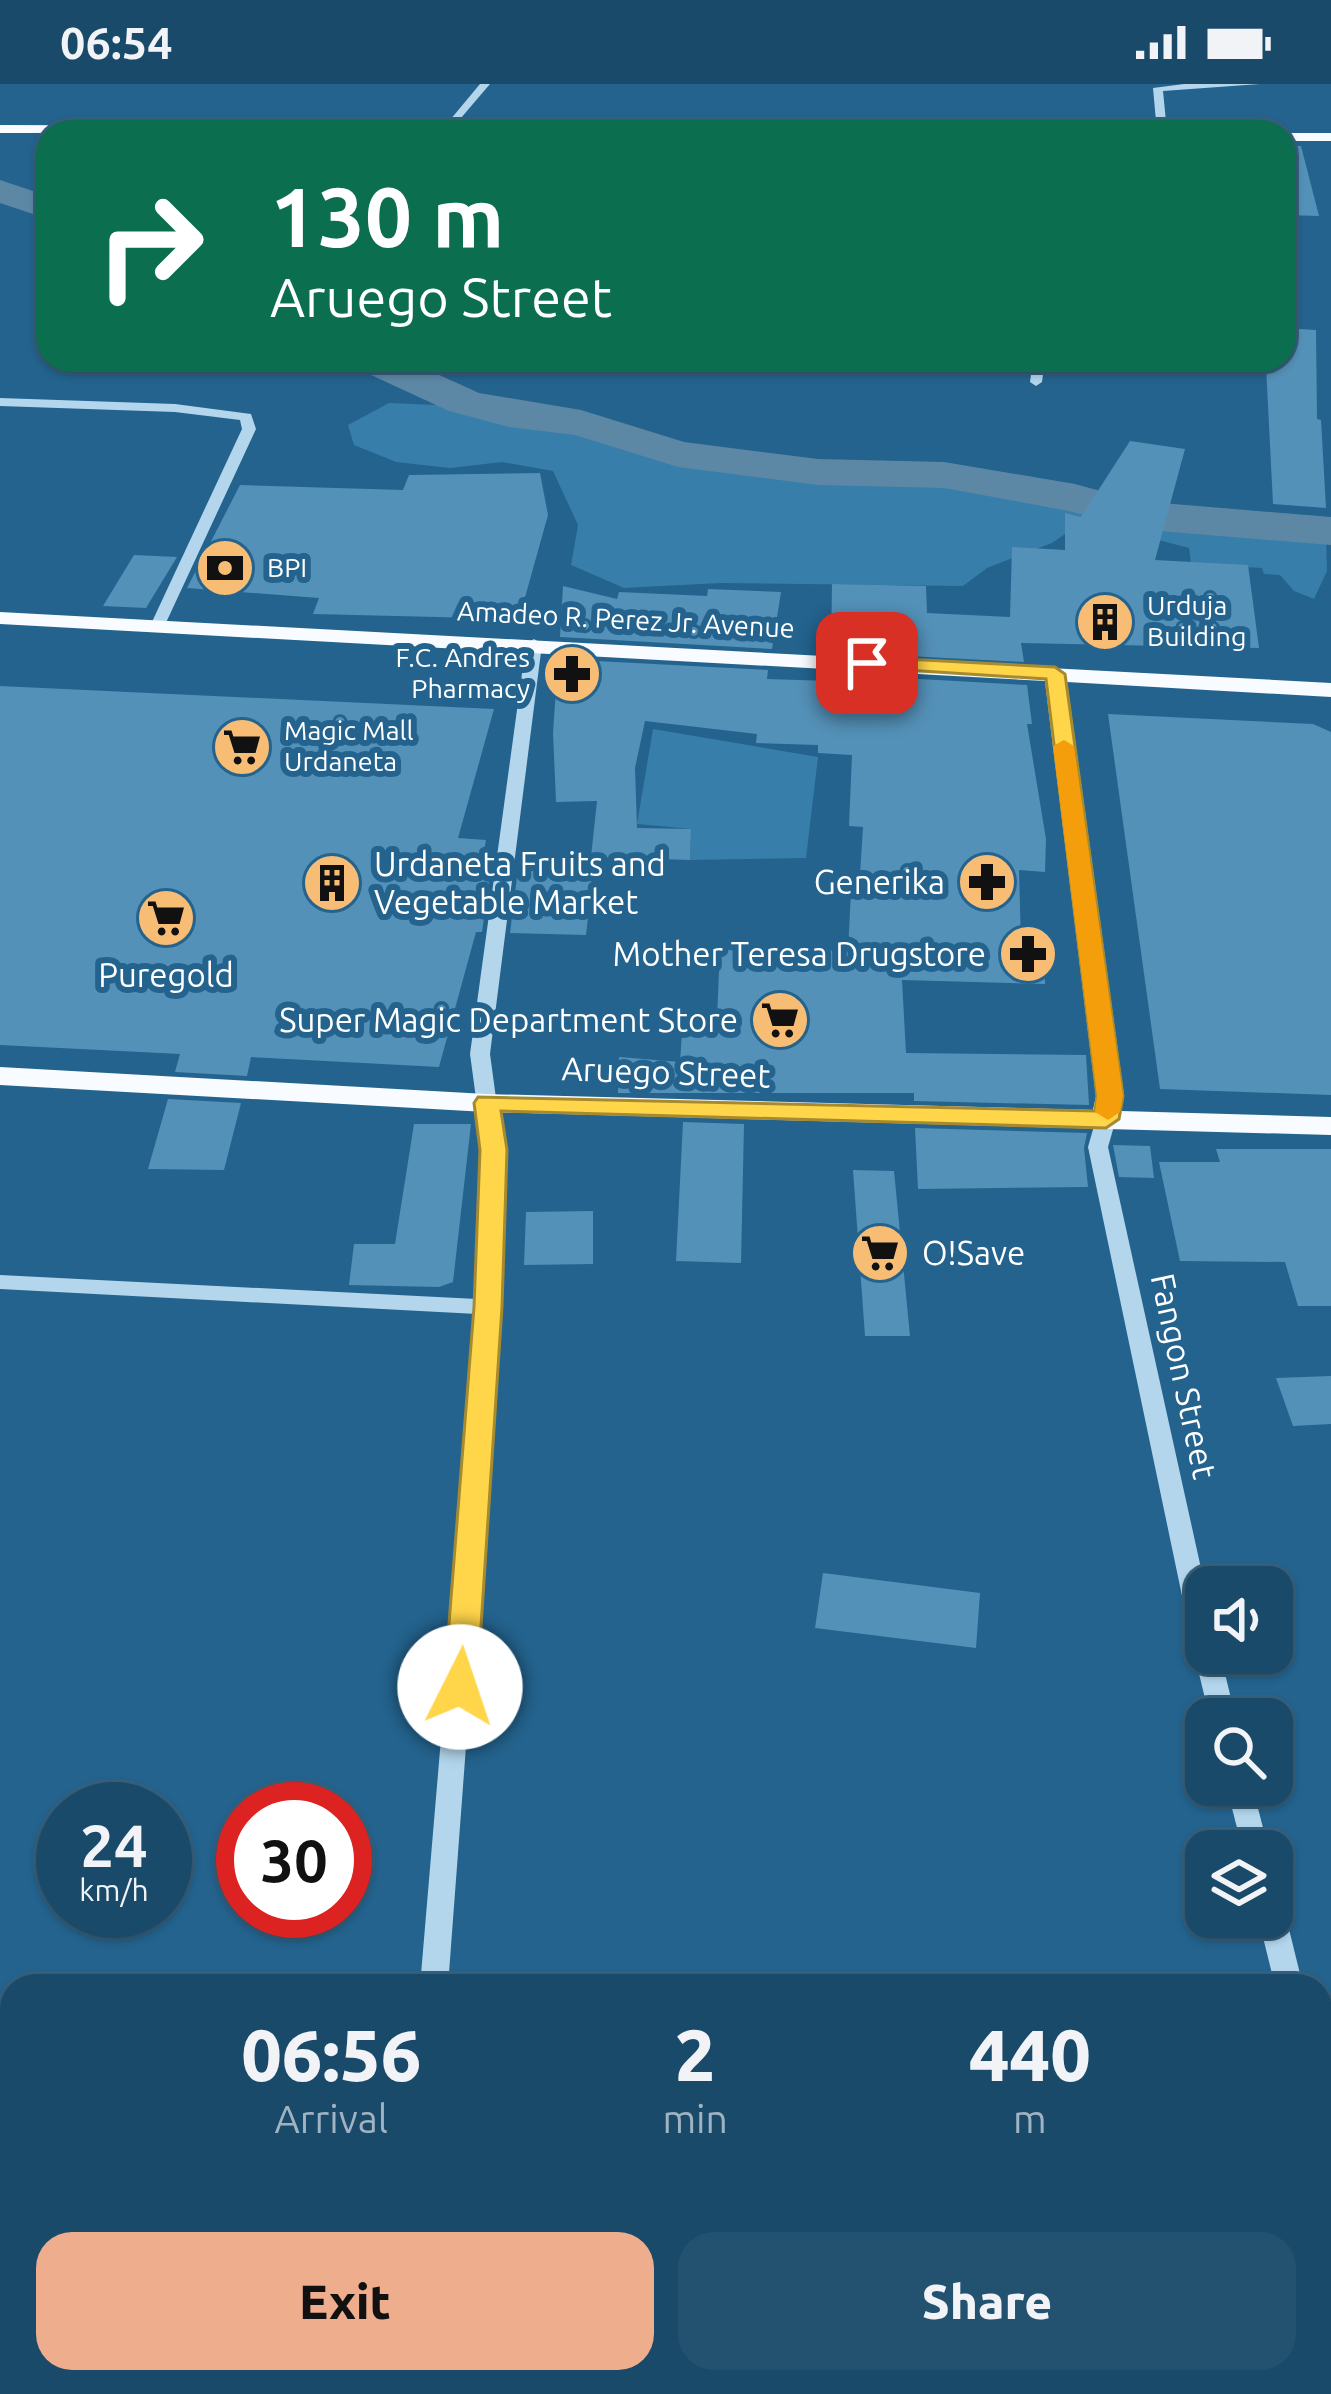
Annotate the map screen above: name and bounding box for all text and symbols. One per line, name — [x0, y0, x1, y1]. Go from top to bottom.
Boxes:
text: 06:54 — [60, 17, 173, 68]
icon: right — [72, 168, 228, 324]
text: 130 m — [270, 169, 504, 263]
text: Aruego Street — [270, 267, 612, 327]
bank icon: BPI — [194, 537, 256, 599]
place label: BPI — [267, 552, 307, 582]
place label: Urduja Building — [1147, 590, 1247, 651]
building icon: Urduja Building — [1074, 591, 1136, 653]
street label: Amadeo R. Perez Jr. Avenue — [457, 595, 795, 643]
pin — [816, 612, 918, 714]
icon: arrive — [834, 630, 900, 696]
place label: F.C. Andres Pharmacy — [396, 642, 530, 703]
pharmacy icon: F.C. Andres Pharmacy — [541, 643, 603, 705]
place label: Magic Mall Urdaneta — [284, 715, 414, 776]
supermarket icon: Magic Mall Urdaneta — [211, 716, 273, 778]
place label: Urdaneta Fruits and Vegetable Market — [374, 845, 666, 920]
pharmacy icon: Generika — [956, 851, 1018, 913]
building icon: Urdaneta Fruits and Vegetable Market — [301, 852, 363, 914]
place label: Generika — [814, 863, 945, 900]
supermarket icon: Puregold — [135, 887, 197, 949]
pharmacy icon: Mother Teresa Drugstore — [997, 923, 1059, 985]
place label: Mother Teresa Drugstore — [613, 935, 986, 972]
place label: Puregold — [98, 956, 234, 993]
supermarket icon: Super Magic Department Store — [749, 989, 811, 1051]
place label: Super Magic Department Store — [279, 1001, 738, 1038]
street label: Aruego Street — [561, 1049, 771, 1094]
supermarket icon: O!Save — [849, 1222, 911, 1284]
place label: O!Save — [922, 1234, 1025, 1271]
street label: Fangon Street — [1145, 1270, 1224, 1482]
map controls — [1185, 1566, 1293, 1938]
button: sound — [1185, 1566, 1293, 1674]
position arrow — [397, 1624, 523, 1750]
button: search — [1185, 1698, 1293, 1806]
speed limit sign: 30 — [216, 1782, 372, 1938]
text: 24 — [80, 1811, 148, 1878]
button: layers — [1185, 1830, 1293, 1938]
text: km/h — [79, 1873, 149, 1907]
text: 06:56 — [241, 2014, 421, 2095]
text: 2 — [675, 2014, 715, 2095]
text: 440 — [969, 2014, 1091, 2095]
text: Arrival — [274, 2097, 388, 2140]
text: min — [662, 2097, 728, 2140]
text: m — [1013, 2097, 1047, 2140]
button: Exit — [36, 2232, 654, 2370]
button: Share — [678, 2232, 1296, 2370]

